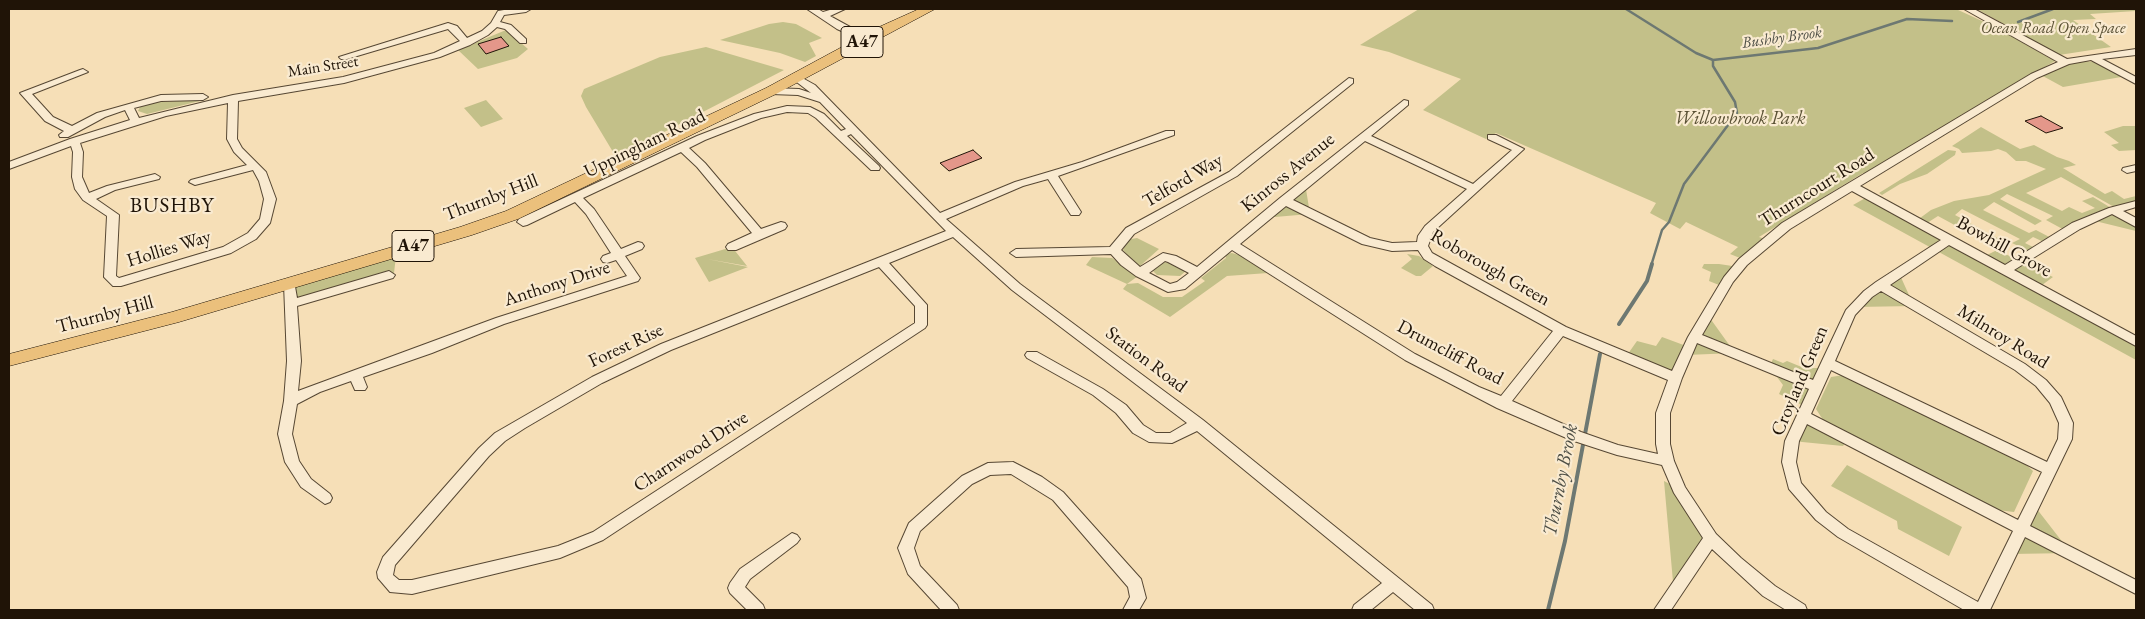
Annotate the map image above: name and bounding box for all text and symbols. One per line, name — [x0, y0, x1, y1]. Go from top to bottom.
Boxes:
park label: Ocean Road Open Space — [1981, 19, 2125, 39]
water label: Bushby Brook — [1741, 23, 1823, 53]
road number: A47 — [841, 27, 883, 58]
street label: Main Street — [286, 52, 360, 82]
street label: Uppingham Road — [580, 105, 710, 183]
park label: Willowbrook Park — [1674, 108, 1806, 130]
street label: Kinross Avenue — [1237, 128, 1339, 218]
street label: Thurncourt Road — [1755, 143, 1879, 233]
street label: Telford Way — [1139, 149, 1227, 213]
street label: Thurnby Hill — [440, 170, 542, 226]
district label: BUSHBY — [129, 193, 215, 219]
street label: Bowhill Grove — [1952, 212, 2056, 282]
street label: Roborough Green — [1426, 224, 1554, 312]
street label: Hollies Way — [124, 225, 214, 273]
road number: A47 — [392, 230, 434, 262]
street label: Anthony Drive — [501, 256, 613, 312]
street label: Thurnby Hill — [54, 291, 156, 339]
street label: Milnroy Road — [1953, 300, 2053, 374]
street label: Drumcliff Road — [1393, 315, 1507, 391]
street label: Forest Rise — [585, 319, 667, 373]
street label: Station Road — [1101, 322, 1191, 398]
street label: Croyland Green — [1767, 322, 1833, 440]
street label: Charnwood Drive — [629, 406, 753, 498]
water label: Thurnby Brook — [1538, 422, 1584, 538]

